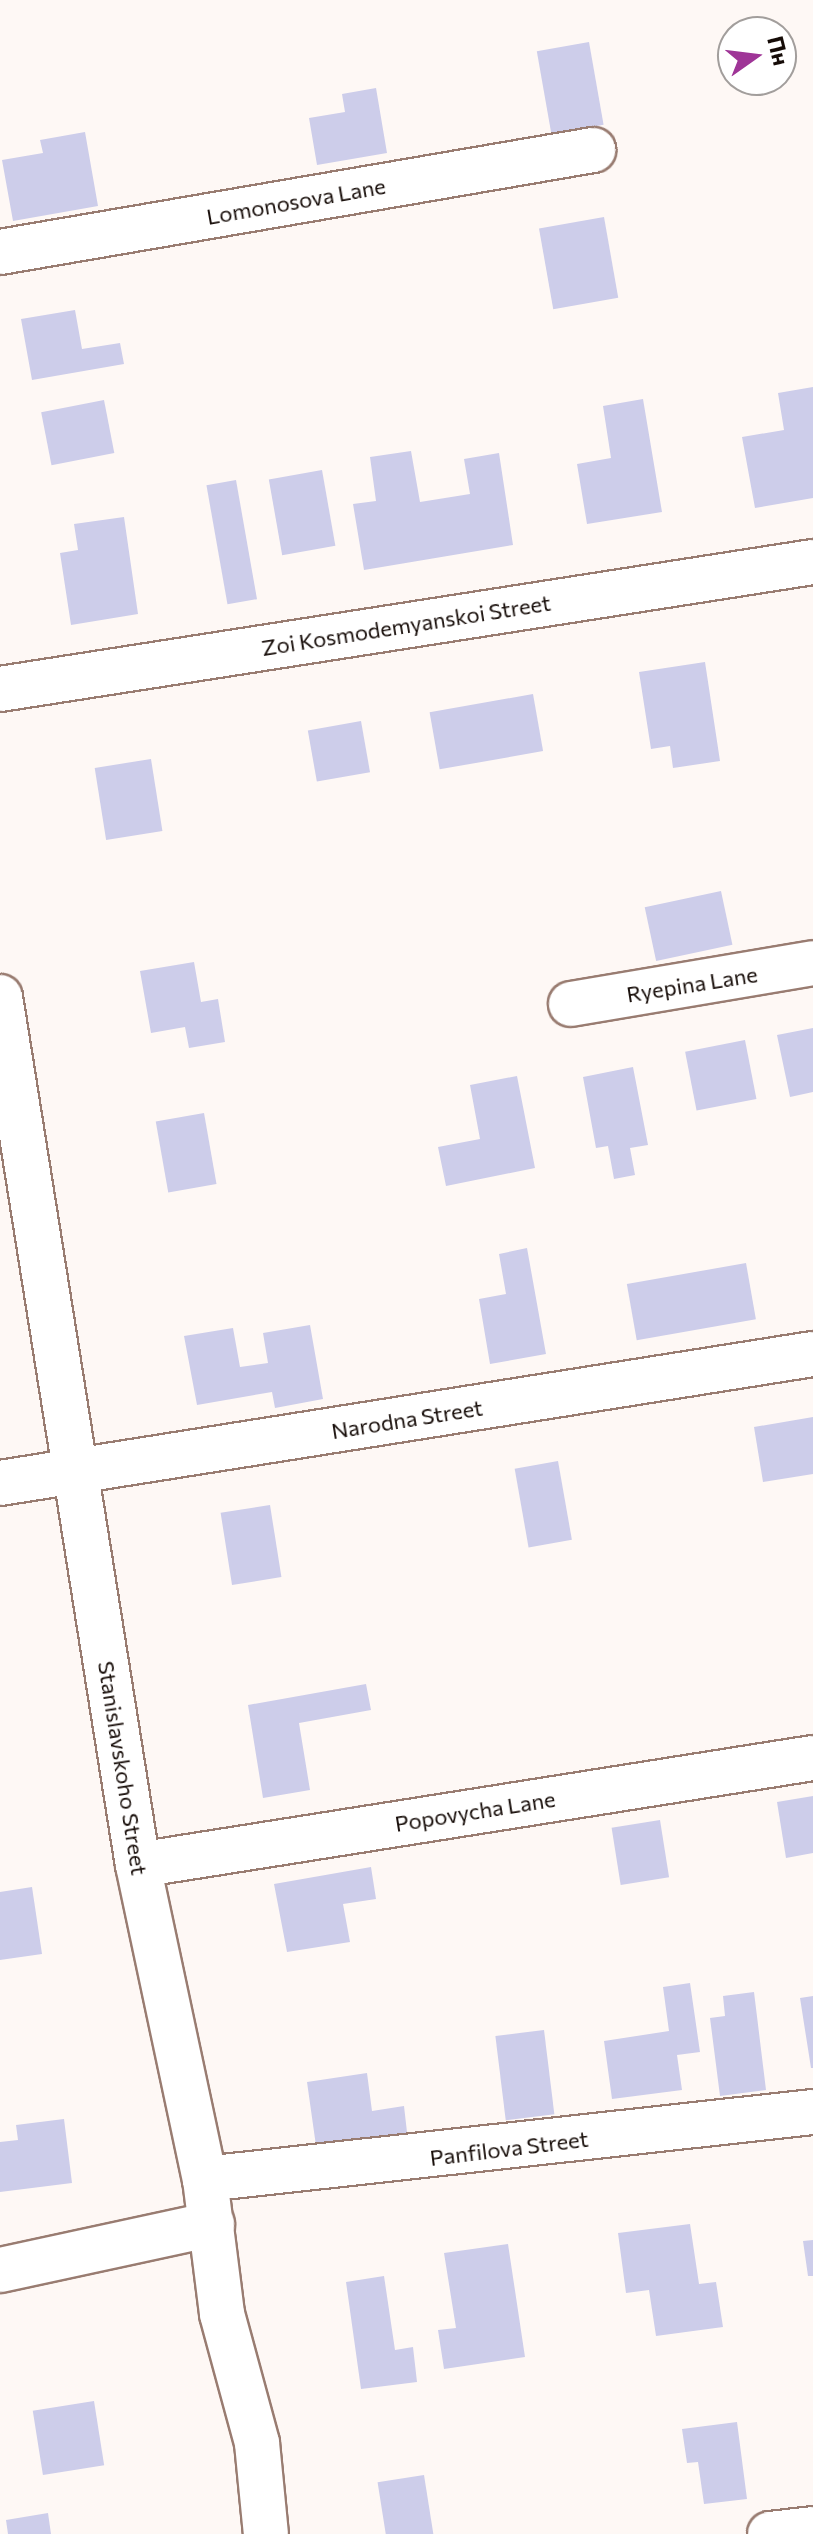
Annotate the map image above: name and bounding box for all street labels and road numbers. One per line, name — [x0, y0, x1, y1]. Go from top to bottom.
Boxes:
street label: Lomonosova Lane — [204, 172, 388, 230]
street label: Zoi Kosmodemyanskoi Street — [260, 589, 552, 661]
street label: Ryepina Lane — [625, 961, 759, 1007]
street label: Narodna Street — [329, 1394, 485, 1444]
street label: Stanislavskoho Street — [93, 1659, 153, 1877]
street label: Popovycha Lane — [393, 1785, 557, 1837]
street label: Panfilova Street — [428, 2125, 590, 2171]

